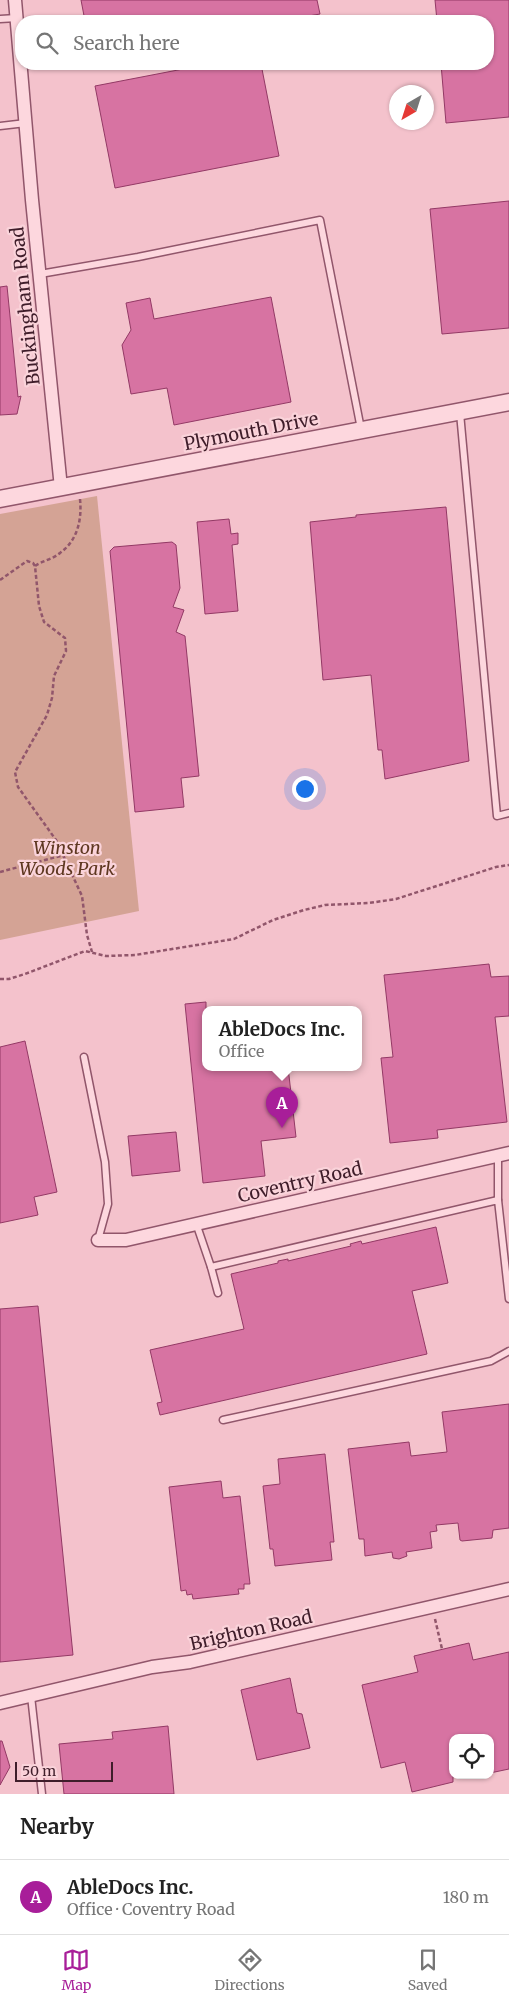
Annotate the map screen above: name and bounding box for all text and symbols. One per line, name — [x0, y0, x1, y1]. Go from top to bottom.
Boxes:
search box — [15, 15, 494, 70]
icon: search — [33, 29, 61, 57]
text: Search here — [73, 31, 180, 55]
north arrow — [389, 85, 434, 130]
street label: Buckingham Road — [5, 225, 45, 386]
street label: Plymouth Drive — [182, 407, 320, 455]
your location — [292, 776, 318, 802]
park label: Winston Woods Park — [19, 836, 115, 880]
popup — [202, 1006, 362, 1071]
text: AbleDocs Inc. — [219, 1017, 345, 1041]
text: Office — [219, 1041, 264, 1061]
pin: A — [266, 1087, 298, 1128]
street label: Coventry Road — [236, 1156, 365, 1207]
street label: Brighton Road — [187, 1605, 315, 1655]
map controls — [449, 1734, 494, 1779]
button: locate — [449, 1734, 494, 1779]
scale bar — [15, 1759, 112, 1782]
text: 50 m — [22, 1762, 56, 1780]
text: Nearby — [20, 1813, 94, 1840]
text: AbleDocs Inc. — [67, 1875, 193, 1899]
text: A — [30, 1887, 42, 1907]
text: 180 m — [443, 1887, 489, 1907]
text: Office · Coventry Road — [67, 1899, 235, 1919]
tab: Map — [62, 1946, 91, 1994]
tab: Directions — [215, 1946, 285, 1994]
tab: Saved — [408, 1946, 447, 1994]

